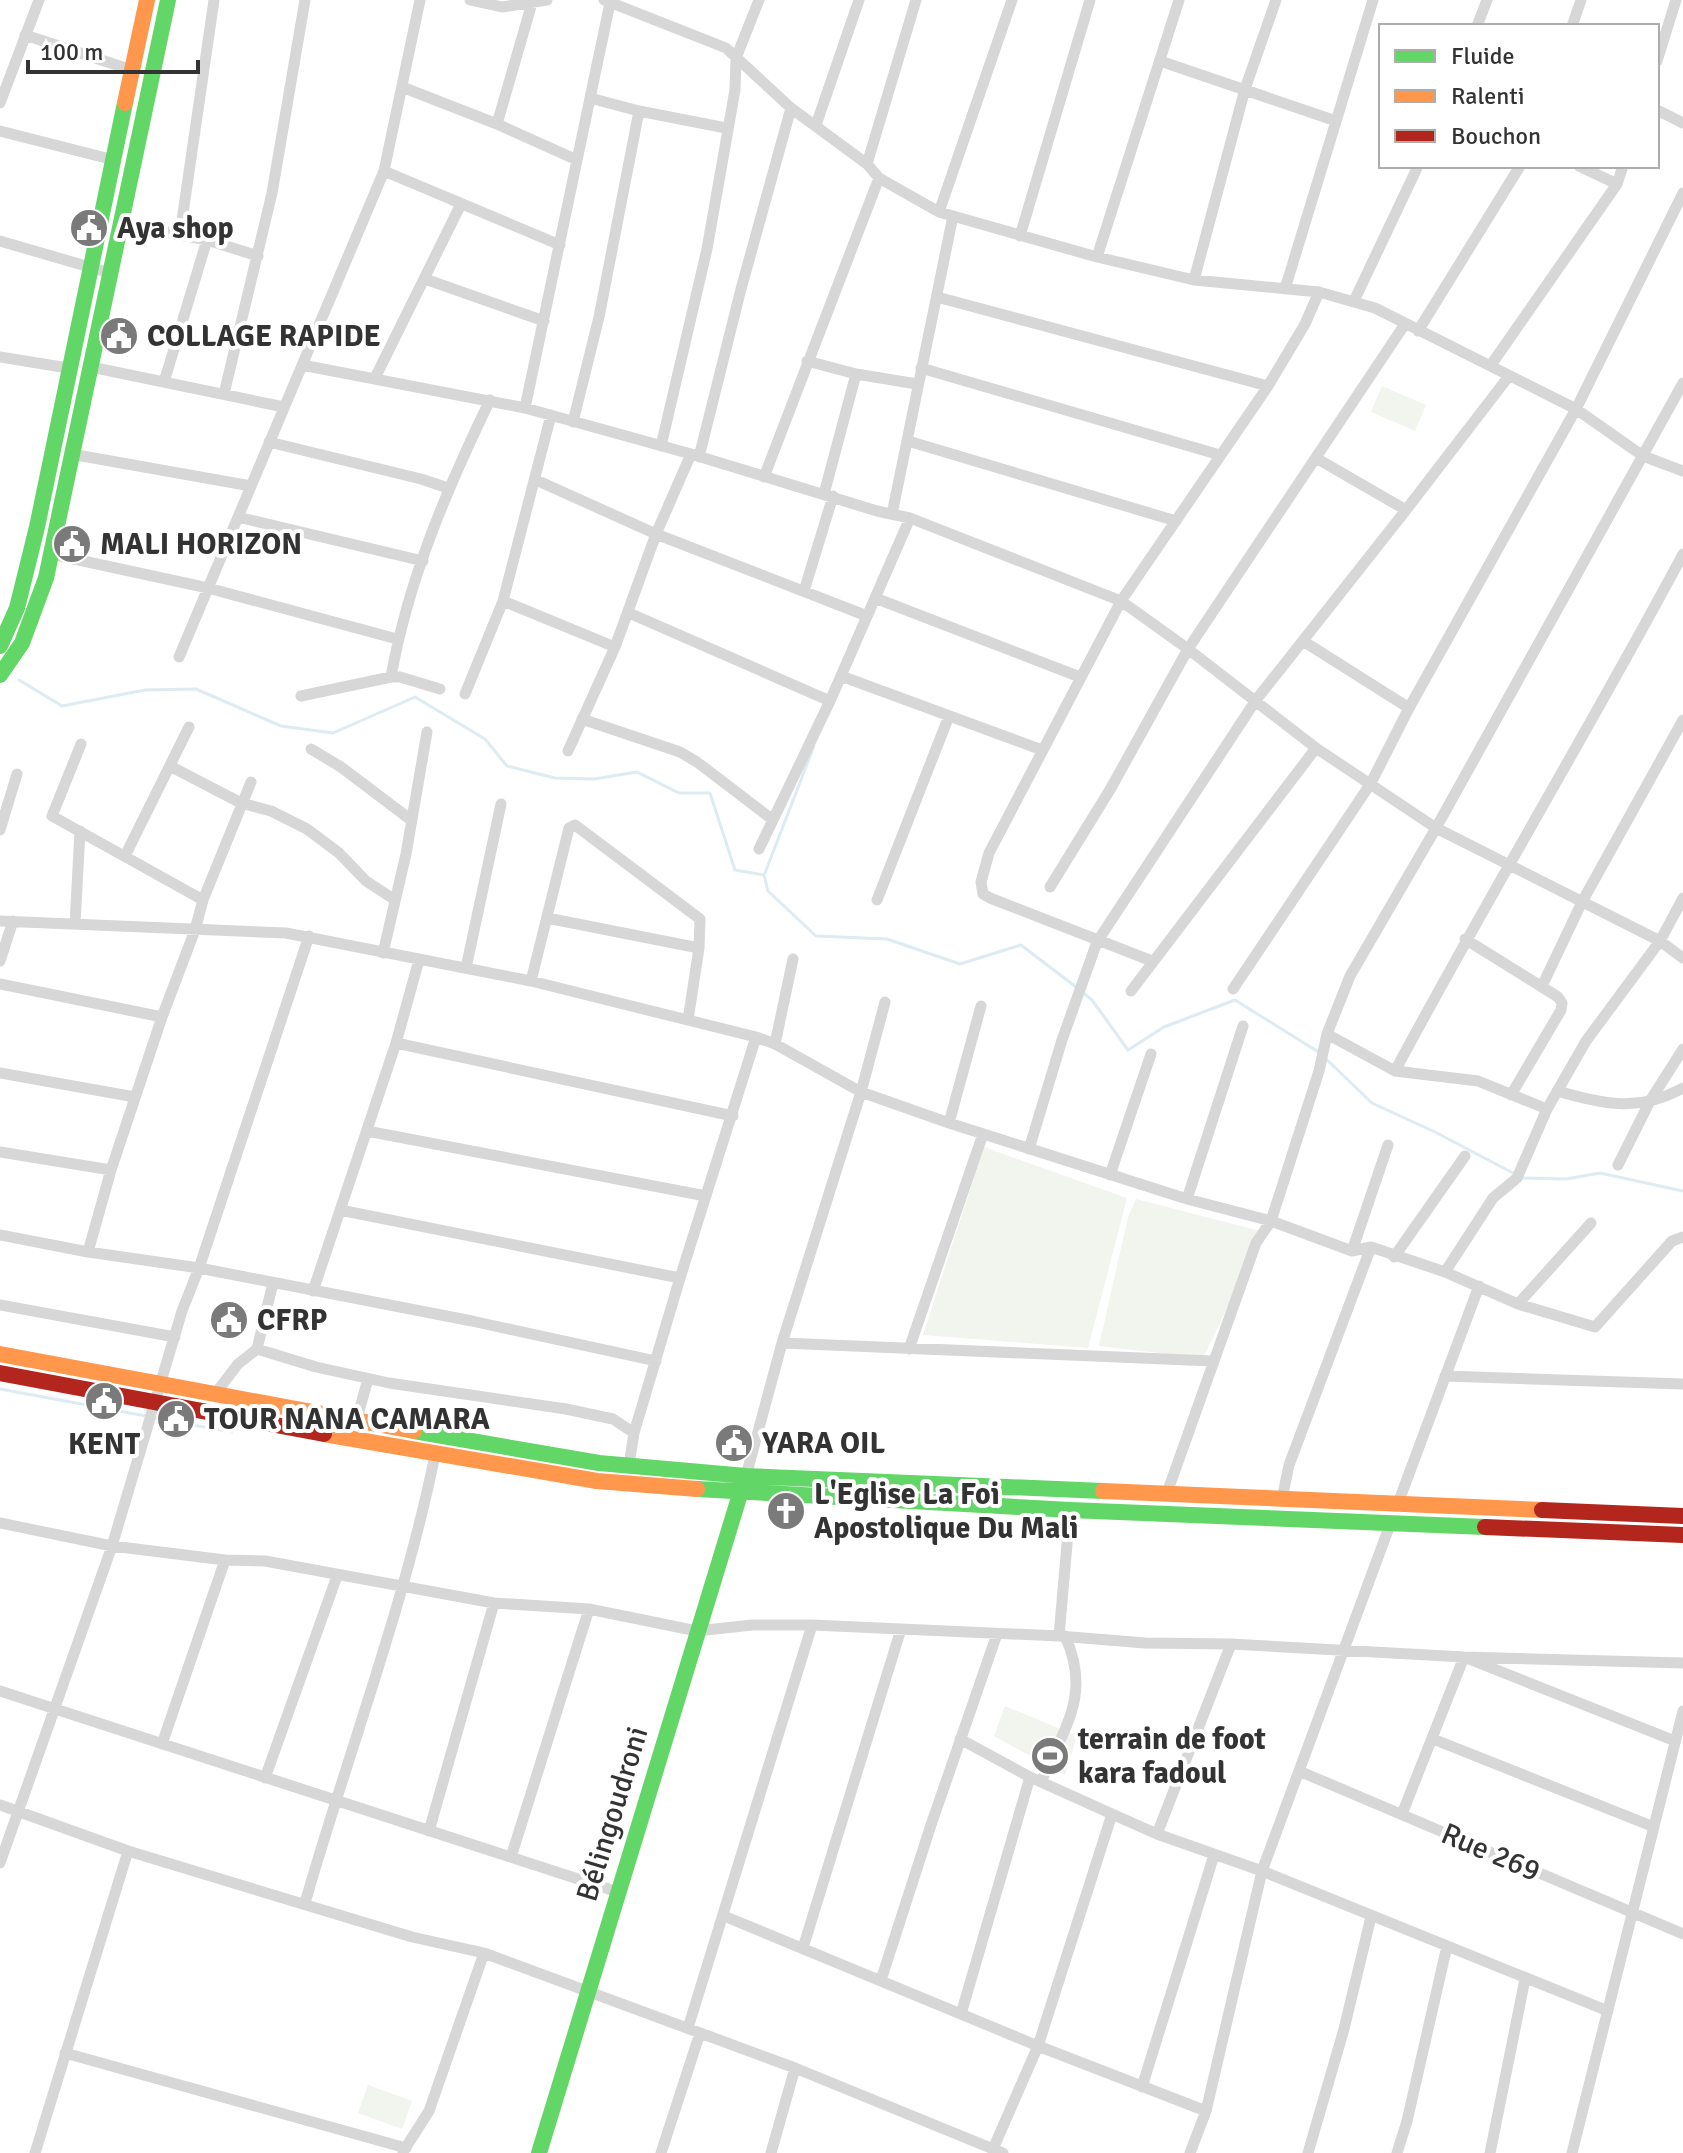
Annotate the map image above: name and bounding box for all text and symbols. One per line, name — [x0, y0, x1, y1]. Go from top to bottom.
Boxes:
scale bar — [28, 24, 198, 74]
legend — [1379, 24, 1659, 168]
text: 100 m — [40, 37, 103, 67]
text: Fluide — [1451, 41, 1515, 71]
text: Ralenti — [1451, 81, 1524, 111]
text: Bouchon — [1451, 121, 1541, 151]
public building icon: Aya shop — [68, 207, 110, 249]
place label: Aya shop — [117, 210, 234, 247]
public building icon: COLLAGE RAPIDE — [98, 315, 140, 357]
place label: COLLAGE RAPIDE — [147, 318, 381, 355]
public building icon: MALI HORIZON — [51, 523, 93, 565]
place label: MALI HORIZON — [100, 526, 302, 563]
public building icon: CFRP — [208, 1299, 250, 1341]
place label: CFRP — [257, 1302, 327, 1339]
public building icon: KENT — [83, 1380, 125, 1422]
public building icon: TOUR NANA CAMARA — [155, 1398, 197, 1440]
place label: TOUR NANA CAMARA — [204, 1401, 490, 1438]
public building icon: YARA OIL — [713, 1422, 755, 1464]
place label: YARA OIL — [761, 1425, 885, 1462]
place label: KENT — [68, 1426, 141, 1463]
place label: L'Eglise La Foi Apostolique Du Mali — [814, 1476, 1078, 1547]
church icon: L'Eglise La Foi Apostolique Du Mali — [765, 1490, 807, 1532]
place label: terrain de foot kara fadoul — [1077, 1721, 1266, 1792]
street label: Bélingoudroni — [568, 1722, 657, 1906]
sports icon: terrain de foot kara fadoul — [1029, 1735, 1071, 1777]
street label: Rue 269 — [1436, 1815, 1546, 1890]

